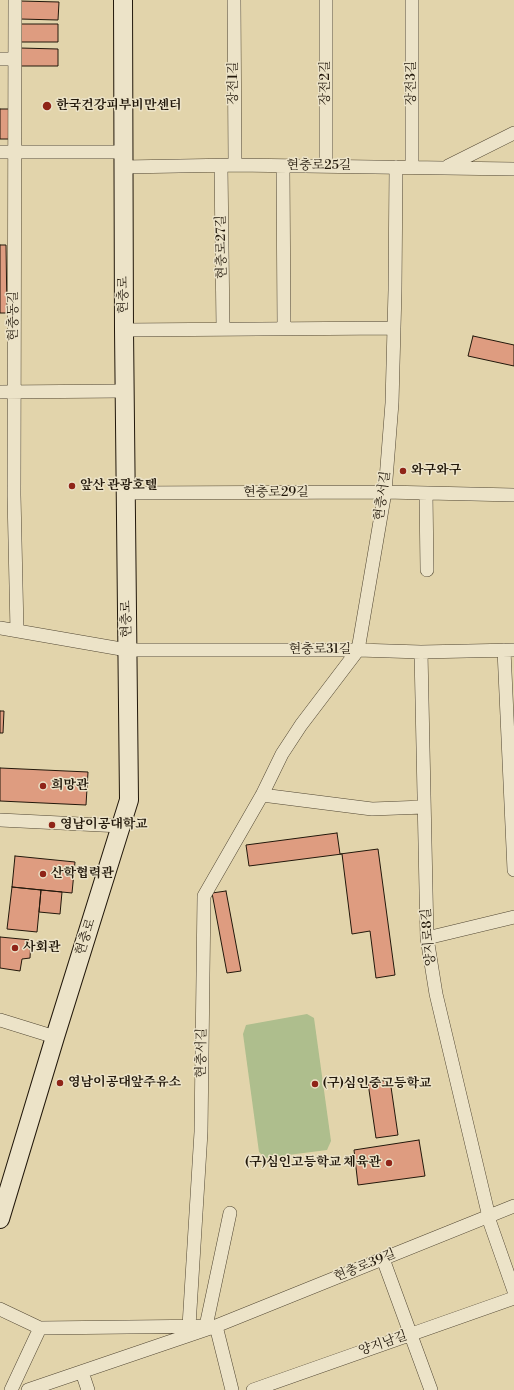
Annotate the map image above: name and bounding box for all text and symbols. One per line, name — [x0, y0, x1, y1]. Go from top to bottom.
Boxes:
street label: 장전2길 — [318, 60, 334, 106]
street label: 장전1길 — [226, 61, 242, 105]
street label: 장전3길 — [404, 61, 420, 105]
place label: 한국건강피부비만센터 — [56, 98, 182, 114]
marker: 한국건강피부비만센터 — [41, 100, 53, 112]
street label: 현충로25길 — [287, 158, 351, 174]
street label: 현충로27길 — [214, 215, 230, 279]
street label: 현충로 — [116, 276, 132, 314]
street label: 현충동길 — [6, 291, 22, 341]
place label: 와구와구 — [411, 463, 461, 479]
marker: 와구와구 — [398, 466, 408, 476]
street label: 현충서길 — [372, 470, 394, 522]
place label: 앞산 관광호텔 — [80, 478, 157, 494]
marker: 앞산 관광호텔 — [67, 481, 77, 491]
street label: 현충로29길 — [243, 485, 309, 501]
street label: 현충로 — [119, 600, 135, 638]
street label: 현충로31길 — [289, 642, 351, 658]
place label: 희망관 — [51, 778, 89, 794]
marker: 희망관 — [38, 781, 48, 791]
place label: 영남이공대학교 — [60, 817, 148, 833]
marker: 영남이공대학교 — [47, 820, 57, 830]
place label: 산학협력관 — [51, 866, 114, 882]
marker: 산학협력관 — [38, 869, 48, 879]
street label: 양지로8길 — [419, 907, 439, 967]
street label: 현충로 — [73, 917, 99, 957]
place label: 사회관 — [23, 940, 61, 956]
marker: 사회관 — [10, 943, 20, 953]
street label: 현충서길 — [194, 1028, 210, 1078]
place label: 영남이공대앞주유소 — [68, 1075, 181, 1091]
place label: (구)심인중고등학교 — [323, 1076, 431, 1092]
marker: 영남이공대앞주유소 — [55, 1078, 65, 1088]
marker: (구)심인중고등학교 — [310, 1079, 320, 1089]
place label: (구)심인고등학교 체육관 — [245, 1155, 381, 1171]
marker: (구)심인고등학교 체육관 — [384, 1158, 394, 1168]
street label: 현충로39길 — [332, 1247, 398, 1285]
street label: 양지남길 — [357, 1328, 409, 1360]

